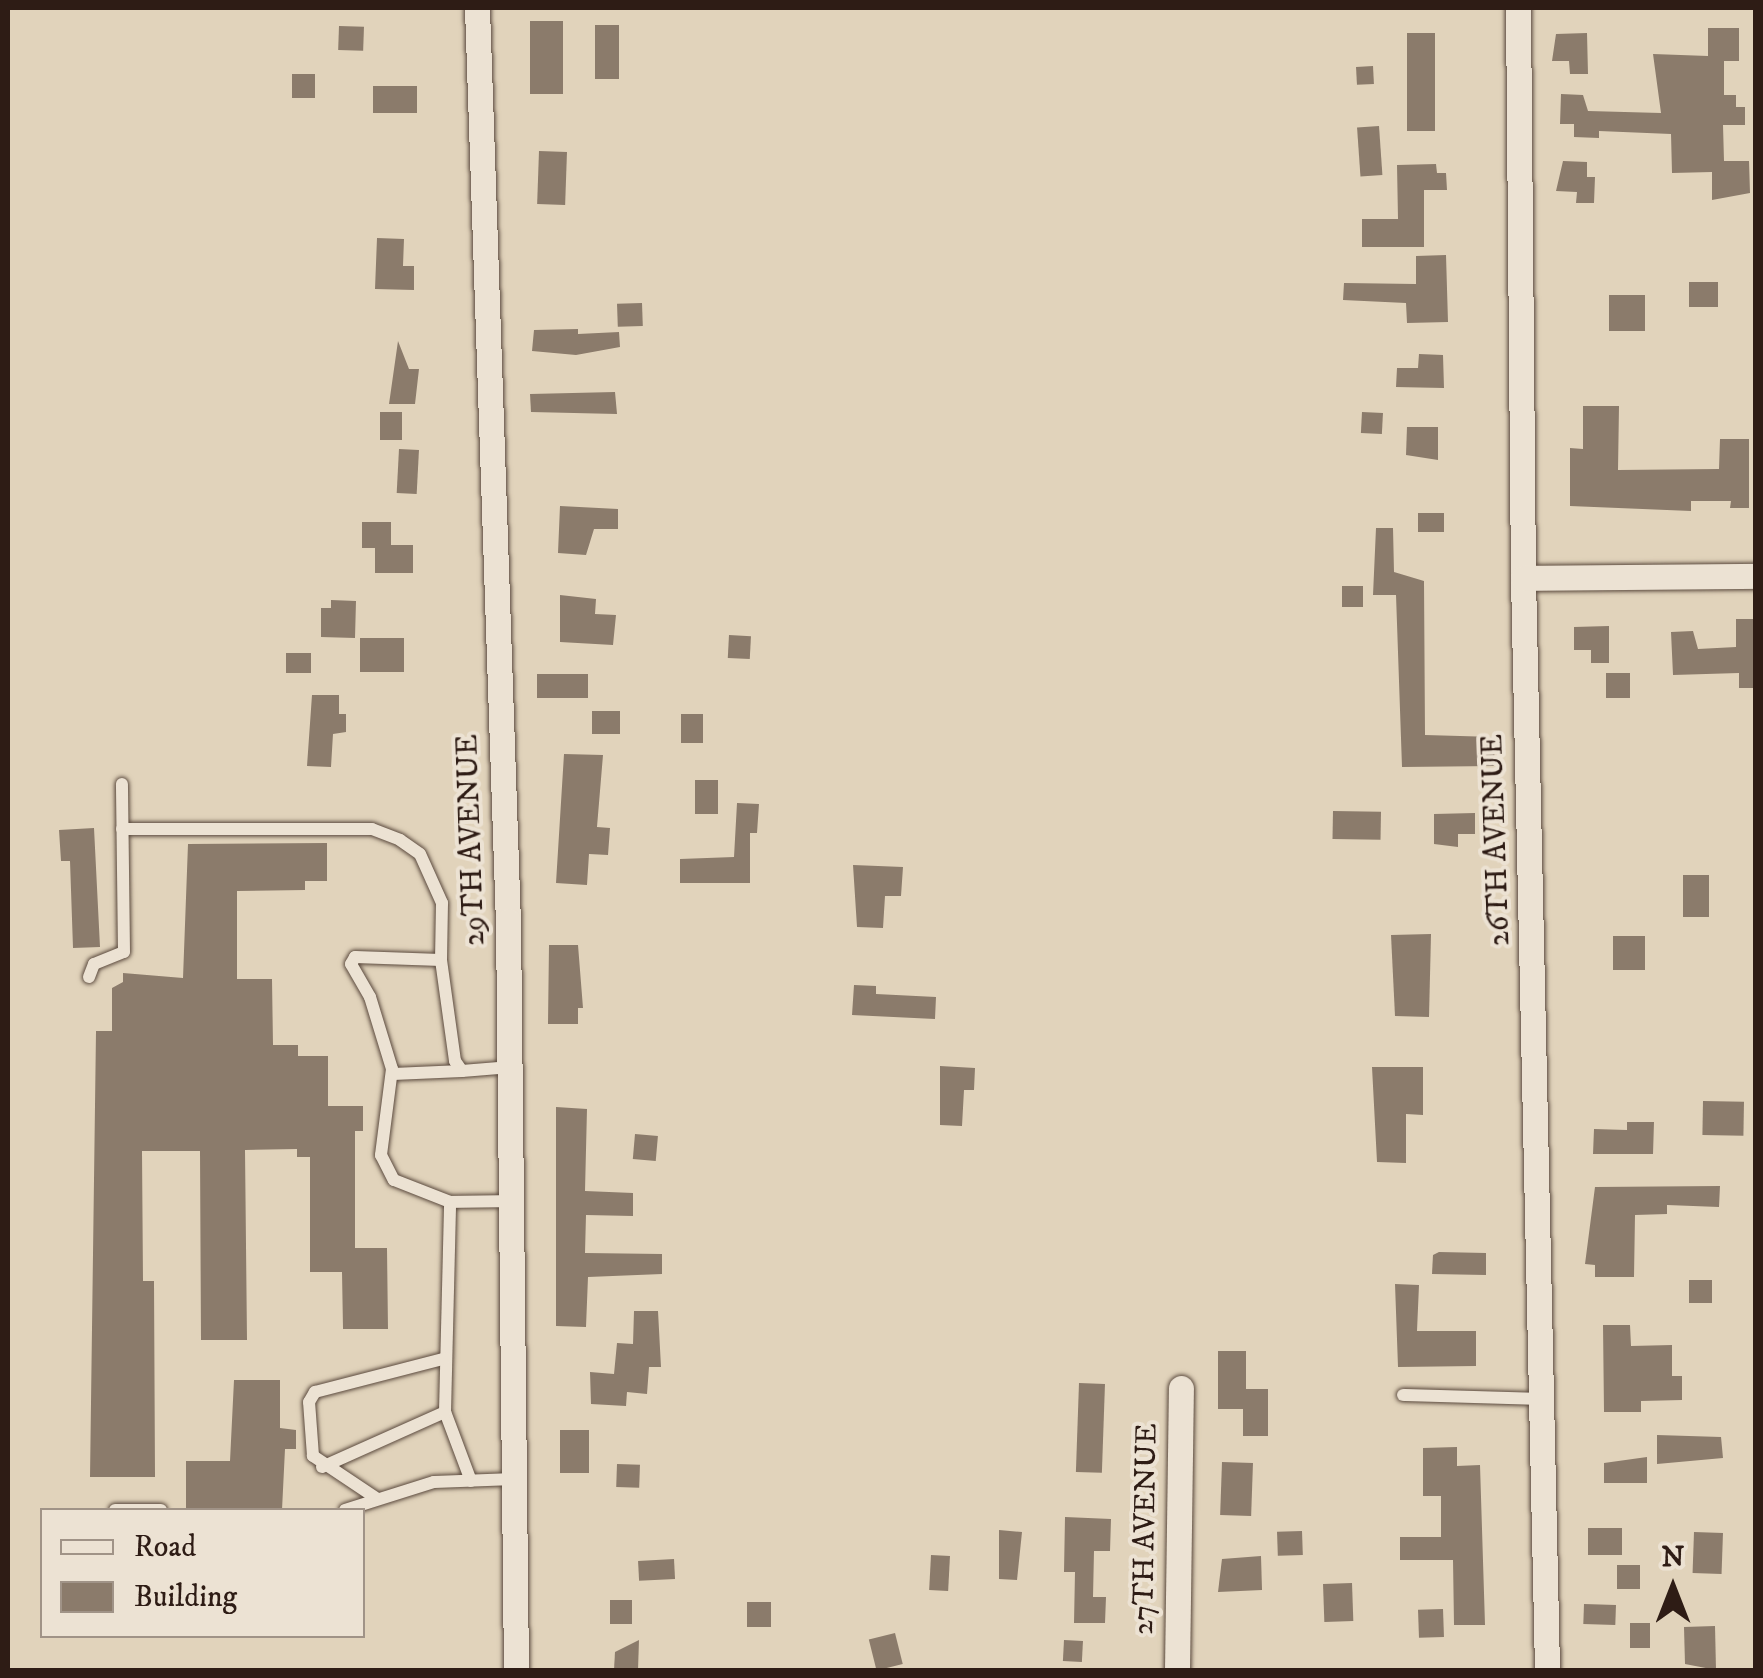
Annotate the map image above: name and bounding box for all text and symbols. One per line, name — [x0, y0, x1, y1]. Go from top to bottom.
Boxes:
street label: 26TH AVENUE — [1475, 733, 1519, 947]
street label: 29TH AVENUE — [450, 734, 494, 946]
street label: 27TH AVENUE — [1126, 1423, 1166, 1635]
legend — [40, 1508, 365, 1638]
text: Road — [134, 1529, 196, 1566]
north arrow — [1623, 1538, 1723, 1638]
text: N — [1662, 1540, 1684, 1575]
text: Building — [134, 1579, 237, 1616]

